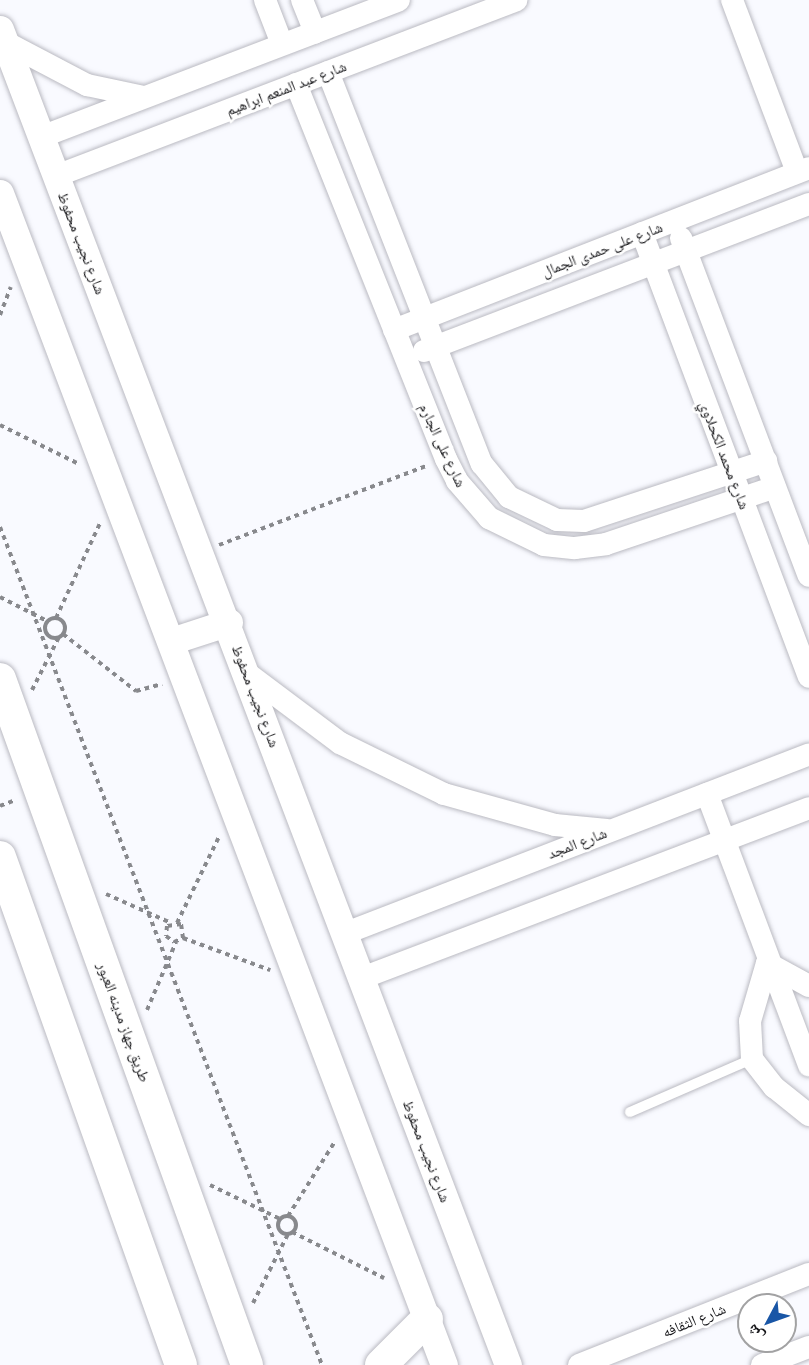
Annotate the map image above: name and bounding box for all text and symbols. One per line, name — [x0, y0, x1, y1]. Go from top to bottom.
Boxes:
street label: شارع عبد المنعم ابراهيم — [223, 57, 349, 119]
street label: شارع نجيب محفوظ — [54, 189, 110, 297]
street label: شارع على حمدى الجمال — [539, 218, 665, 280]
street label: شارع محمد الكحلاوي — [696, 398, 754, 512]
street label: شارع على الجارم — [416, 400, 470, 490]
street label: شارع نجيب محفوظ — [228, 642, 284, 750]
street label: شارع المجد — [545, 823, 609, 863]
street label: طريق جهاز مدينه العبور — [94, 960, 154, 1084]
street label: شارع نجيب محفوظ — [399, 1097, 455, 1205]
north arrow — [737, 1293, 797, 1353]
street label: شارع الثقافه — [660, 1299, 728, 1341]
text: ش — [743, 1321, 767, 1346]

